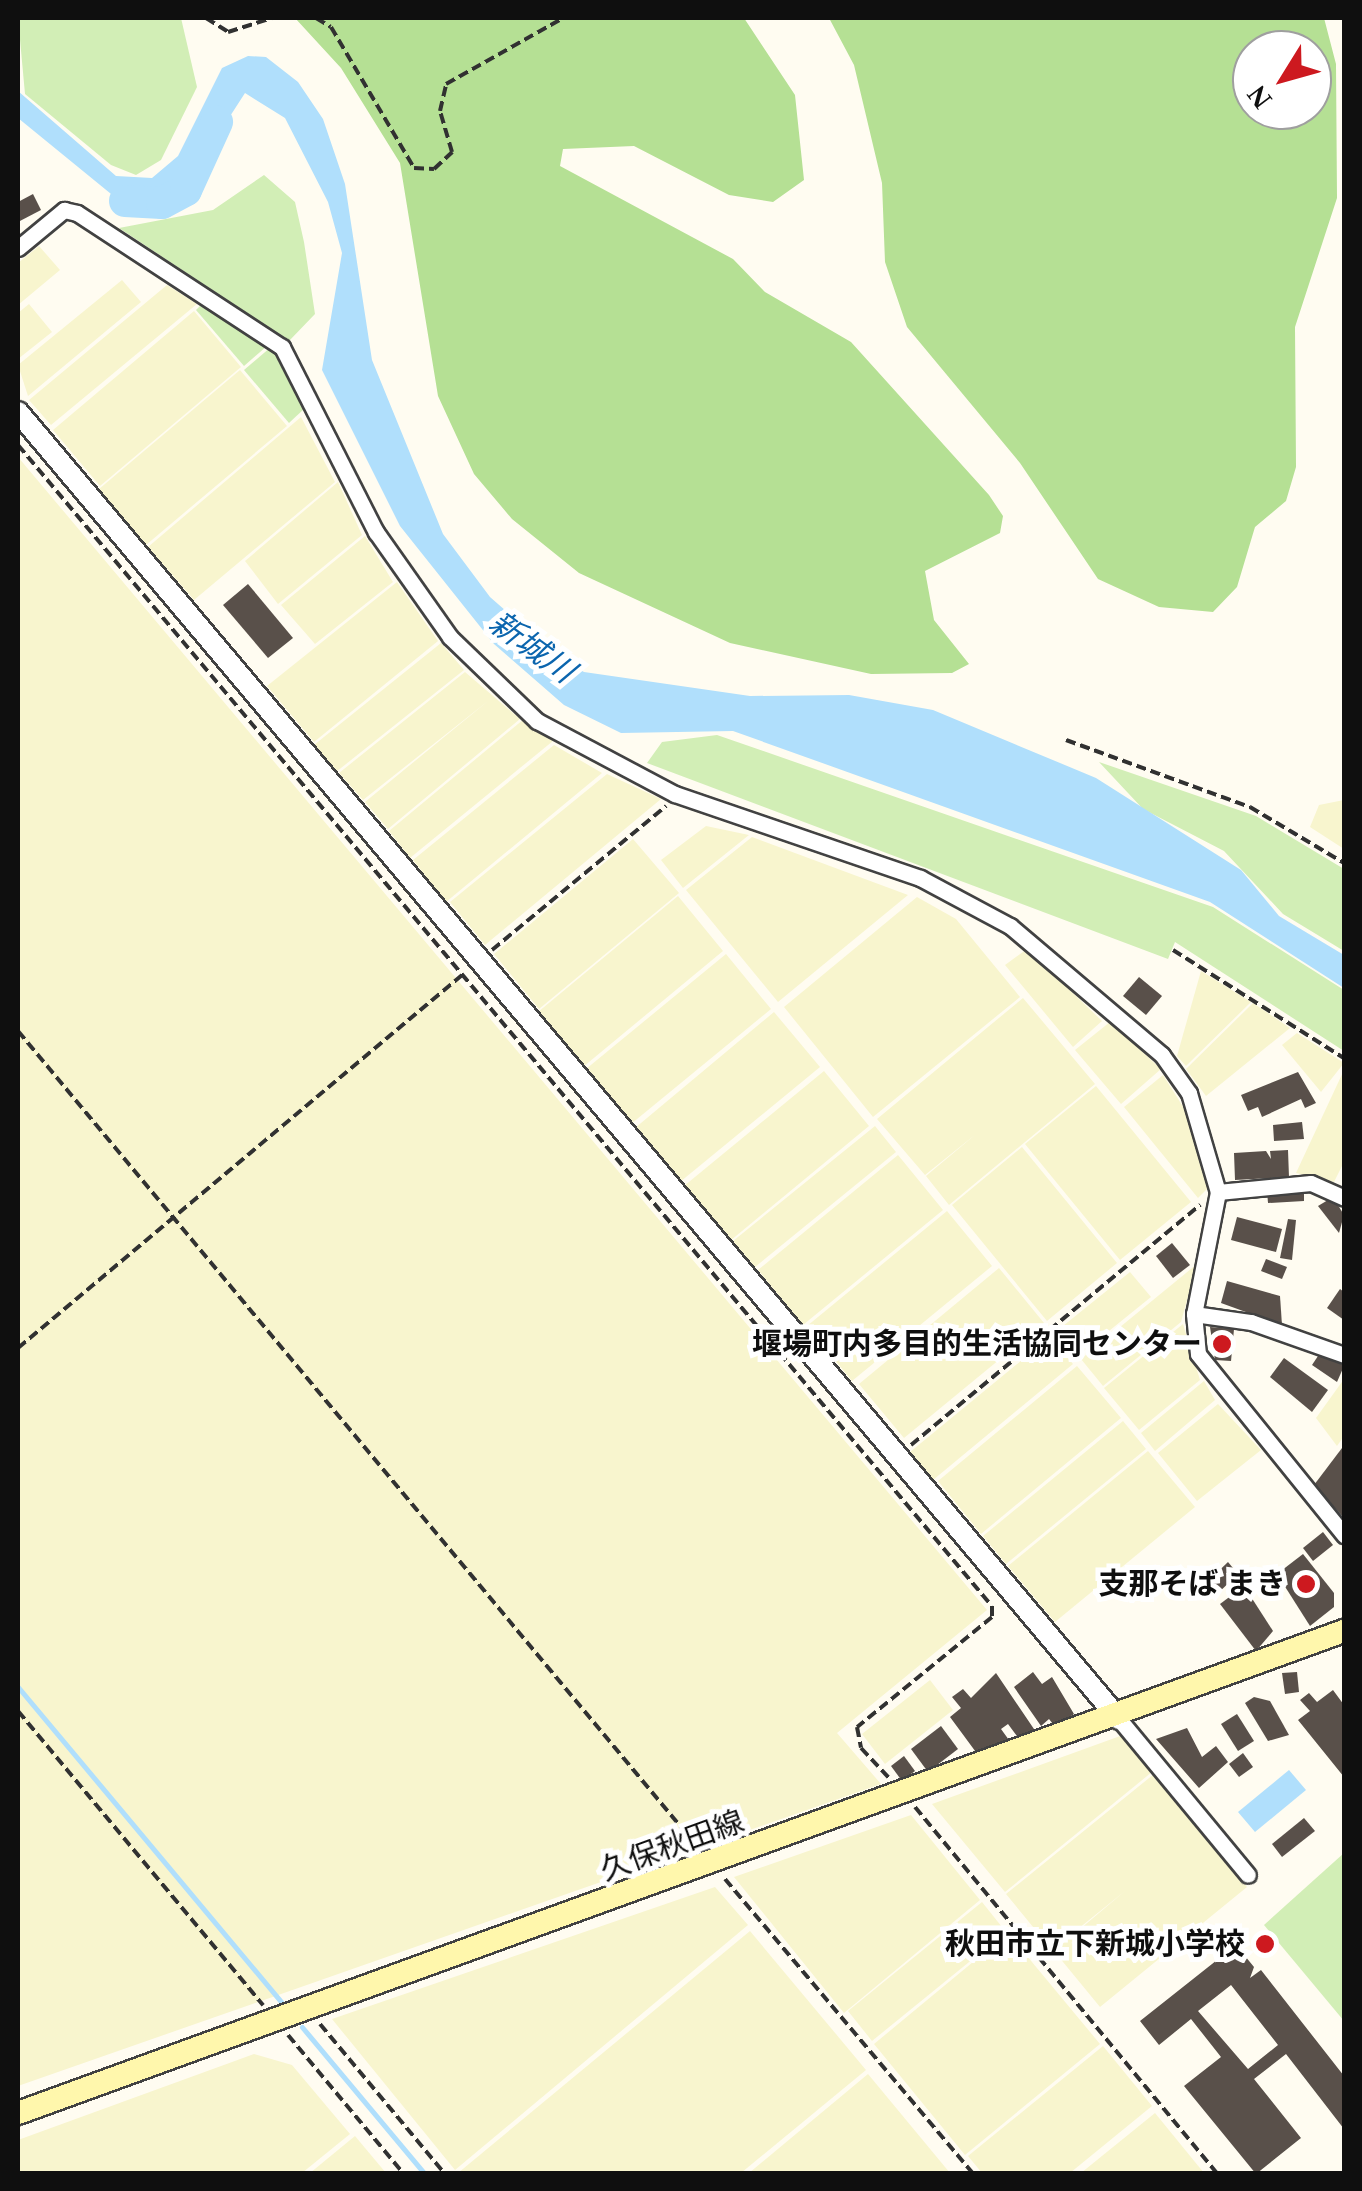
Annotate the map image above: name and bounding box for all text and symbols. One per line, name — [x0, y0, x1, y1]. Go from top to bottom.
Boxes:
north arrow — [1232, 30, 1332, 130]
text: N — [1241, 80, 1278, 115]
water label: 新城川 — [482, 603, 582, 691]
place label: 堰場町内多目的生活協同センター — [752, 1326, 1202, 1362]
marker: 堰場町内多目的生活協同センター — [1211, 1333, 1233, 1355]
place label: 支那そば まき — [1099, 1566, 1286, 1602]
marker: 支那そば まき — [1295, 1573, 1317, 1595]
street label: 久保秋田線 — [595, 1803, 749, 1889]
place label: 秋田市立下新城小学校 — [945, 1926, 1245, 1962]
marker: 秋田市立下新城小学校 — [1254, 1933, 1276, 1955]

